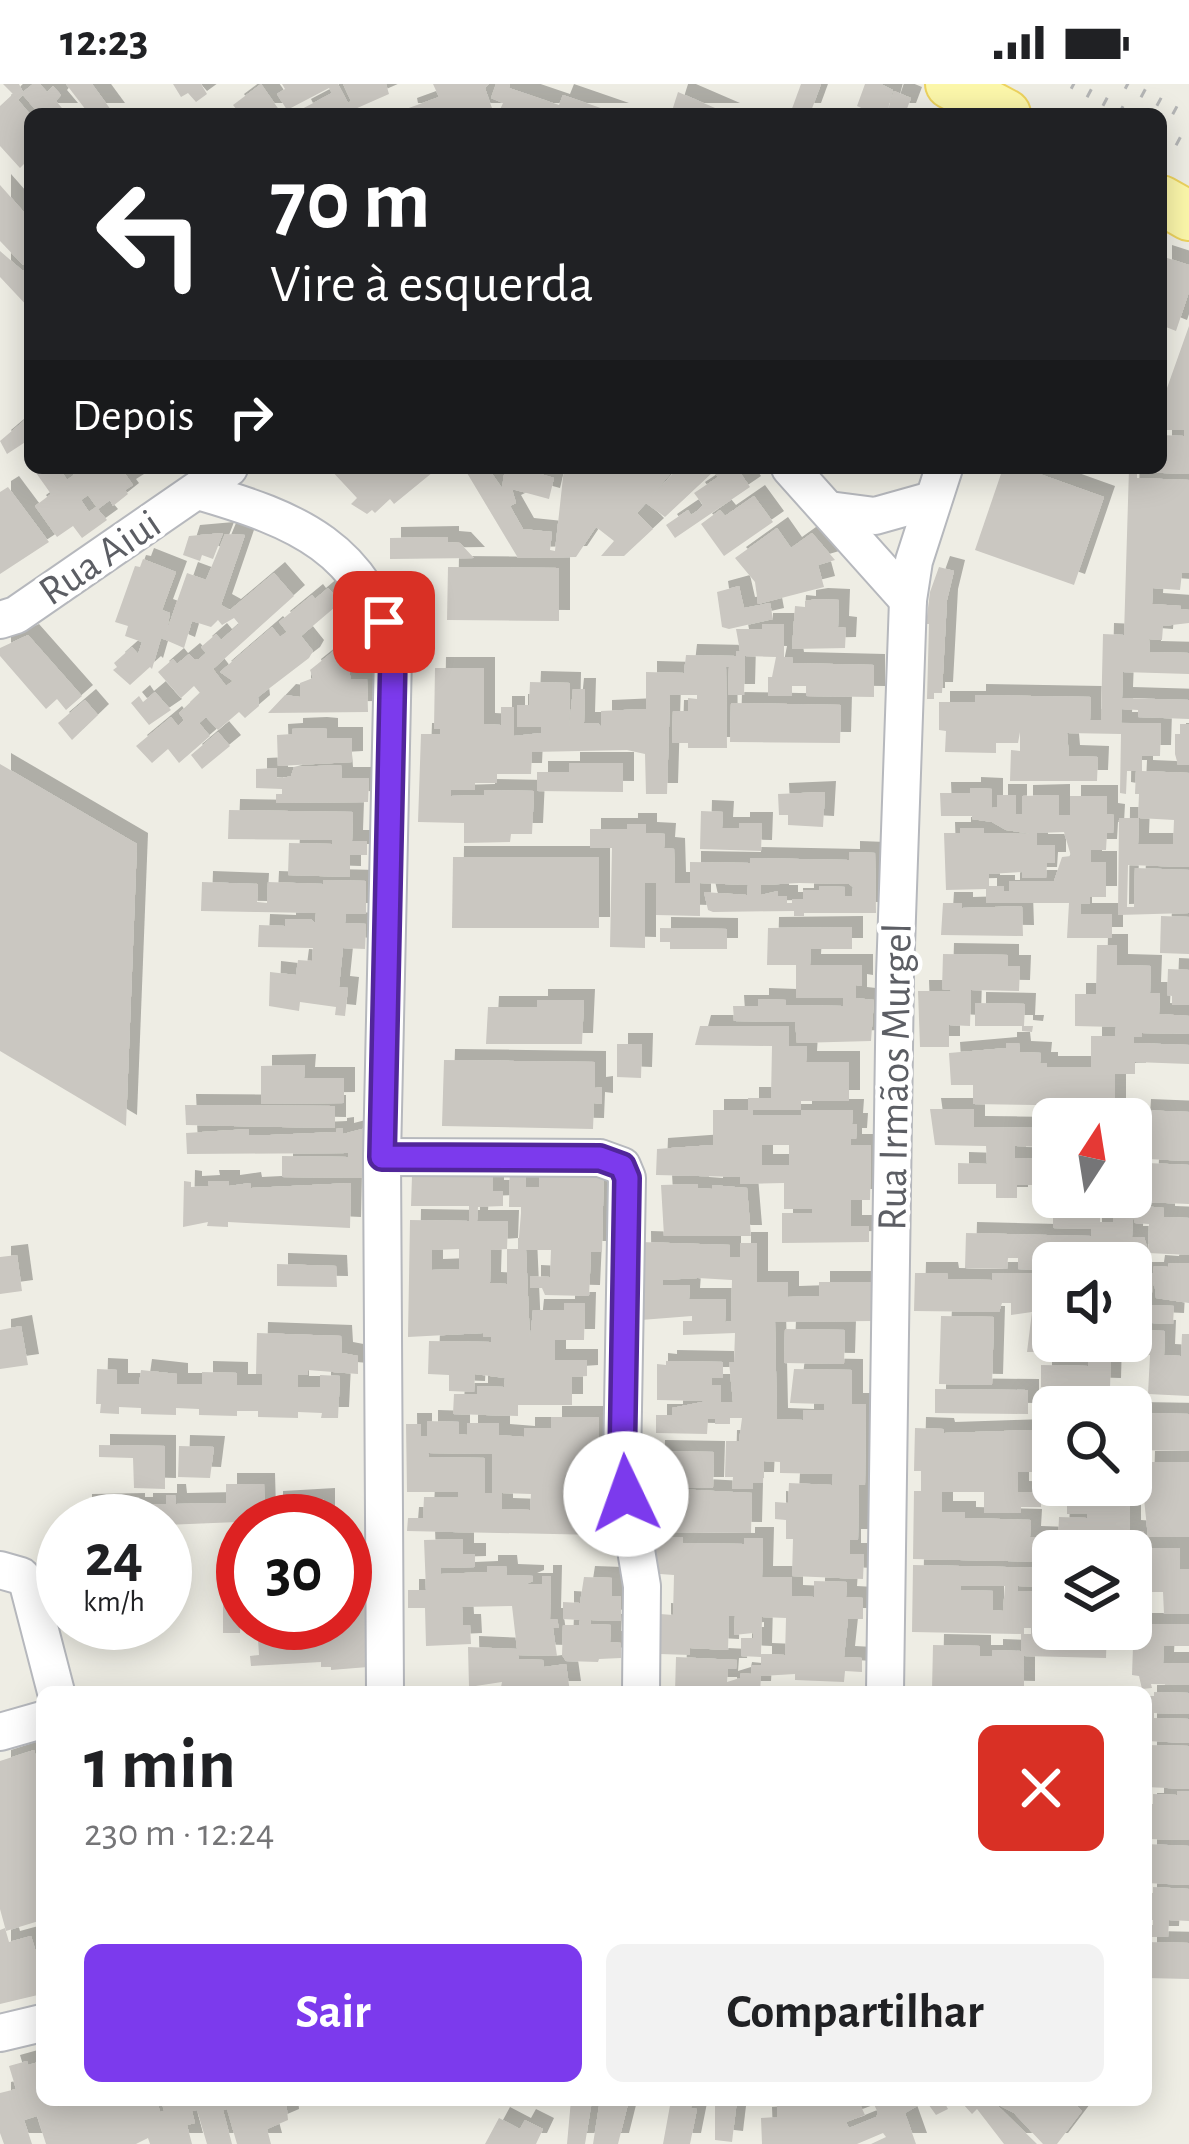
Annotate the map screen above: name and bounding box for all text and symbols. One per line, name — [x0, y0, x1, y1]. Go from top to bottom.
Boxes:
text: 12:23 — [60, 19, 148, 64]
icon: left — [72, 156, 228, 312]
text: 70 m — [270, 160, 431, 244]
text: Vire à esquerda — [270, 258, 594, 312]
icon: right — [218, 384, 284, 450]
text: Depois — [72, 394, 194, 439]
street label: Rua Aiui — [32, 502, 168, 614]
pin — [333, 571, 435, 673]
icon: arrive — [351, 589, 417, 655]
street label: Rua Irmãos Murgel — [871, 923, 919, 1231]
north arrow — [1032, 1098, 1152, 1218]
map controls — [1032, 1098, 1152, 1650]
button: sound — [1032, 1242, 1152, 1362]
button: search — [1032, 1386, 1152, 1506]
position arrow — [563, 1431, 689, 1557]
speed limit sign: 30 — [216, 1494, 372, 1650]
text: 24 — [85, 1527, 143, 1587]
button: layers — [1032, 1530, 1152, 1650]
text: km/h — [83, 1587, 145, 1617]
button: close — [978, 1725, 1104, 1851]
text: 1 min — [84, 1729, 236, 1801]
text: 230 m · 12:24 — [84, 1814, 274, 1853]
button: Sair — [84, 1944, 582, 2082]
button: Compartilhar — [606, 1944, 1104, 2082]

